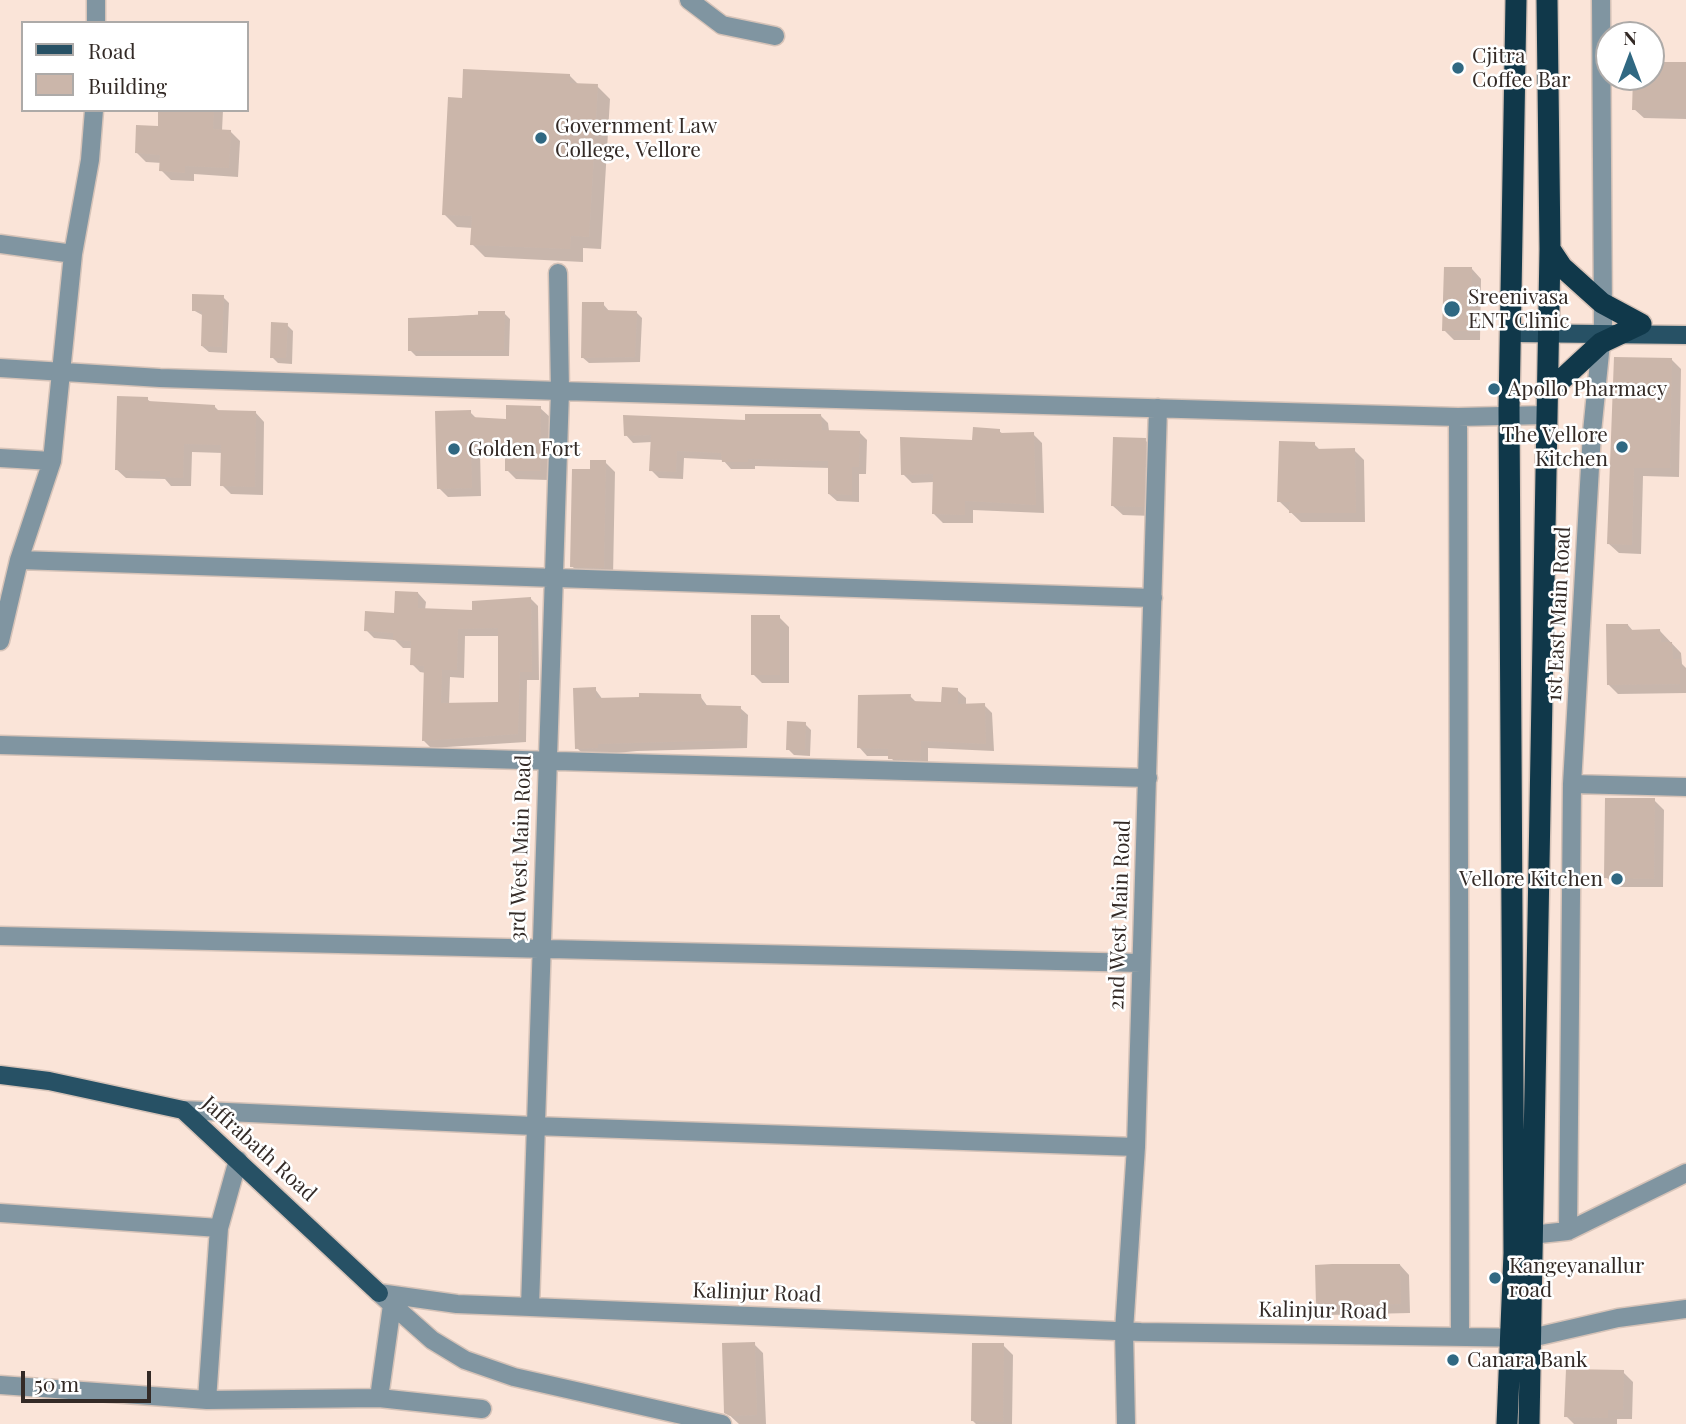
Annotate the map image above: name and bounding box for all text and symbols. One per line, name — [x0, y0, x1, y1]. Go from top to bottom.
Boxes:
legend — [21, 21, 248, 112]
north arrow — [1595, 21, 1665, 91]
text: N — [1623, 24, 1637, 50]
text: Road — [88, 36, 136, 64]
place label: Cjitra Coffee Bar — [1472, 43, 1571, 93]
marker: Cjitra Coffee Bar — [1450, 60, 1466, 76]
text: Building — [88, 71, 167, 99]
place label: Government Law College, Vellore — [555, 113, 717, 163]
marker: Government Law College, Vellore — [533, 130, 549, 146]
place label: Sreenivasa ENT Clinic — [1468, 284, 1569, 334]
marker: Sreenivasa ENT Clinic — [1442, 299, 1462, 319]
place label: Apollo Pharmacy — [1508, 376, 1667, 402]
marker: Apollo Pharmacy — [1486, 381, 1502, 397]
place label: The Vellore Kitchen — [1501, 422, 1608, 472]
place label: Golden Fort — [468, 436, 580, 462]
marker: The Vellore Kitchen — [1614, 439, 1630, 455]
marker: Golden Fort — [446, 441, 462, 457]
street label: 1st East Main Road — [1542, 526, 1576, 702]
street label: 3rd West Main Road — [505, 754, 537, 942]
street label: 2nd West Main Road — [1104, 819, 1136, 1011]
place label: Vellore Kitchen — [1459, 866, 1603, 892]
marker: Vellore Kitchen — [1609, 871, 1625, 887]
street label: Jaffrabath Road — [197, 1091, 321, 1207]
place label: Kangeyanallur road — [1509, 1253, 1644, 1303]
marker: Kangeyanallur road — [1487, 1270, 1503, 1286]
street label: Kalinjur Road — [692, 1278, 822, 1308]
street label: Kalinjur Road — [1258, 1297, 1388, 1325]
place label: Canara Bank — [1467, 1347, 1588, 1373]
marker: Canara Bank — [1445, 1352, 1461, 1368]
scale bar — [24, 1358, 154, 1402]
text: 50 m — [34, 1369, 79, 1397]

